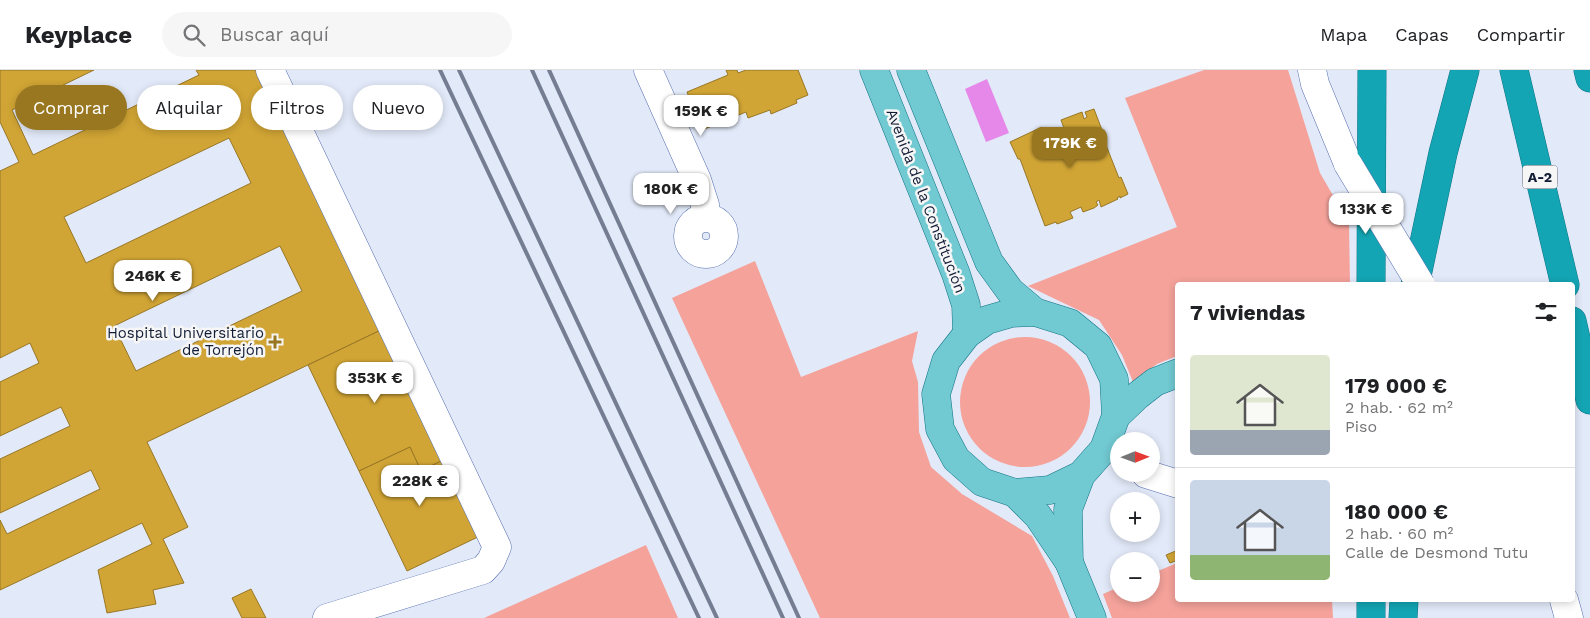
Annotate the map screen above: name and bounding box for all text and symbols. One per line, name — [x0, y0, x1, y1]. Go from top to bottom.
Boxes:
search box — [162, 12, 512, 57]
text: Keyplace — [25, 21, 132, 49]
icon: search — [180, 21, 208, 49]
text: Buscar aquí — [220, 23, 329, 46]
text: Mapa — [1320, 24, 1367, 45]
text: Capas — [1395, 24, 1449, 45]
text: Compartir — [1477, 24, 1565, 45]
chip: Comprar — [15, 85, 127, 130]
chip: Alquilar — [137, 85, 241, 130]
chip: Filtros — [251, 85, 343, 130]
chip: Nuevo — [353, 85, 443, 130]
pin: 159K € — [660, 94, 742, 137]
text: 159K € — [675, 101, 727, 120]
street label: Avenida de la Constitución — [883, 106, 969, 296]
pin: 179K € — [1029, 126, 1111, 169]
text: 179K € — [1043, 133, 1097, 152]
road number: A-2 — [1522, 165, 1558, 188]
pin: 180K € — [630, 172, 712, 215]
text: 180K € — [644, 179, 698, 198]
pin: 133K € — [1325, 192, 1407, 235]
text: 133K € — [1340, 199, 1392, 218]
pin: 246K € — [112, 260, 194, 302]
text: 246K € — [125, 266, 181, 285]
icon: filters — [1532, 298, 1560, 326]
text: 7 viviendas — [1190, 300, 1305, 325]
place label: Hospital Universitario de Torrejón — [107, 324, 264, 359]
marker: Hospital Universitario de Torrejón — [268, 335, 282, 349]
pin: 353K € — [334, 362, 416, 404]
text: 353K € — [347, 368, 403, 387]
text: 179 000 € — [1345, 373, 1447, 398]
icon: home — [1230, 375, 1290, 435]
text: 2 hab. · 62 m² — [1345, 398, 1453, 417]
text: Piso — [1345, 417, 1377, 436]
north arrow — [1110, 432, 1160, 482]
map controls — [1110, 432, 1160, 602]
pin: 228K € — [379, 464, 461, 507]
text: 228K € — [392, 471, 448, 490]
button: + — [1110, 492, 1160, 542]
text: 180 000 € — [1345, 499, 1448, 524]
icon: home — [1230, 500, 1290, 560]
text: 2 hab. · 60 m² — [1345, 524, 1453, 543]
text: Calle de Desmond Tutu — [1345, 543, 1528, 562]
button: − — [1110, 552, 1160, 602]

